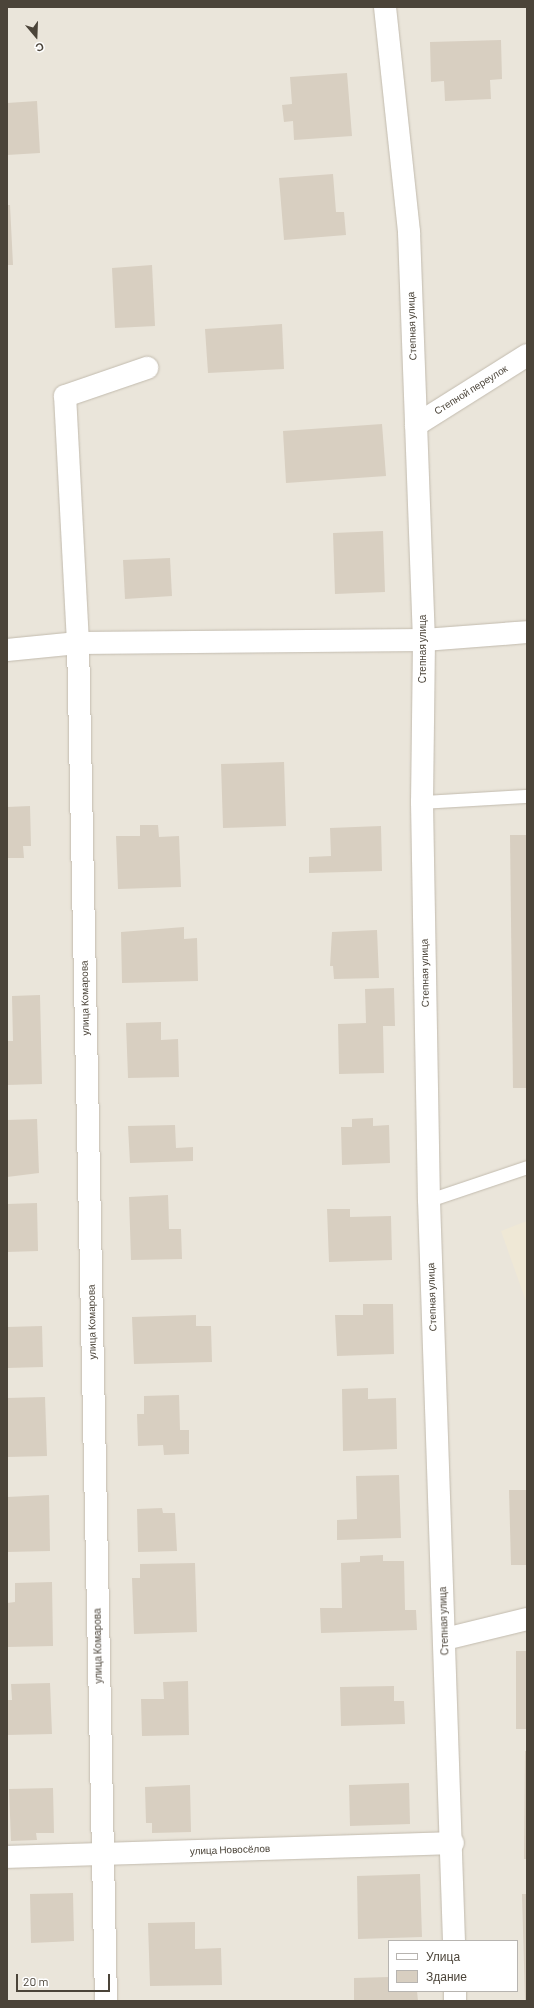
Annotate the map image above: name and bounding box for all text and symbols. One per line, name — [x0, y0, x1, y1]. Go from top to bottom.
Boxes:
north arrow — [16, 16, 56, 56]
text: С — [34, 40, 46, 55]
street label: Степная улица — [405, 291, 419, 361]
street label: Степной переулок — [432, 363, 510, 417]
street label: Степная улица — [417, 615, 429, 683]
street label: Степная улица — [418, 939, 432, 1007]
street label: улица Комарова — [78, 960, 92, 1036]
street label: Степная улица — [425, 1262, 439, 1332]
street label: улица Комарова — [85, 1284, 99, 1360]
street label: Степная улица — [437, 1586, 451, 1656]
street label: улица Комарова — [91, 1608, 105, 1684]
street label: улица Новосёлов — [190, 1843, 270, 1857]
legend — [388, 1940, 518, 1992]
text: Улица — [426, 1949, 460, 1963]
scale bar — [18, 1966, 112, 1992]
text: Здание — [426, 1969, 467, 1983]
text: 20 m — [23, 1974, 49, 1988]

